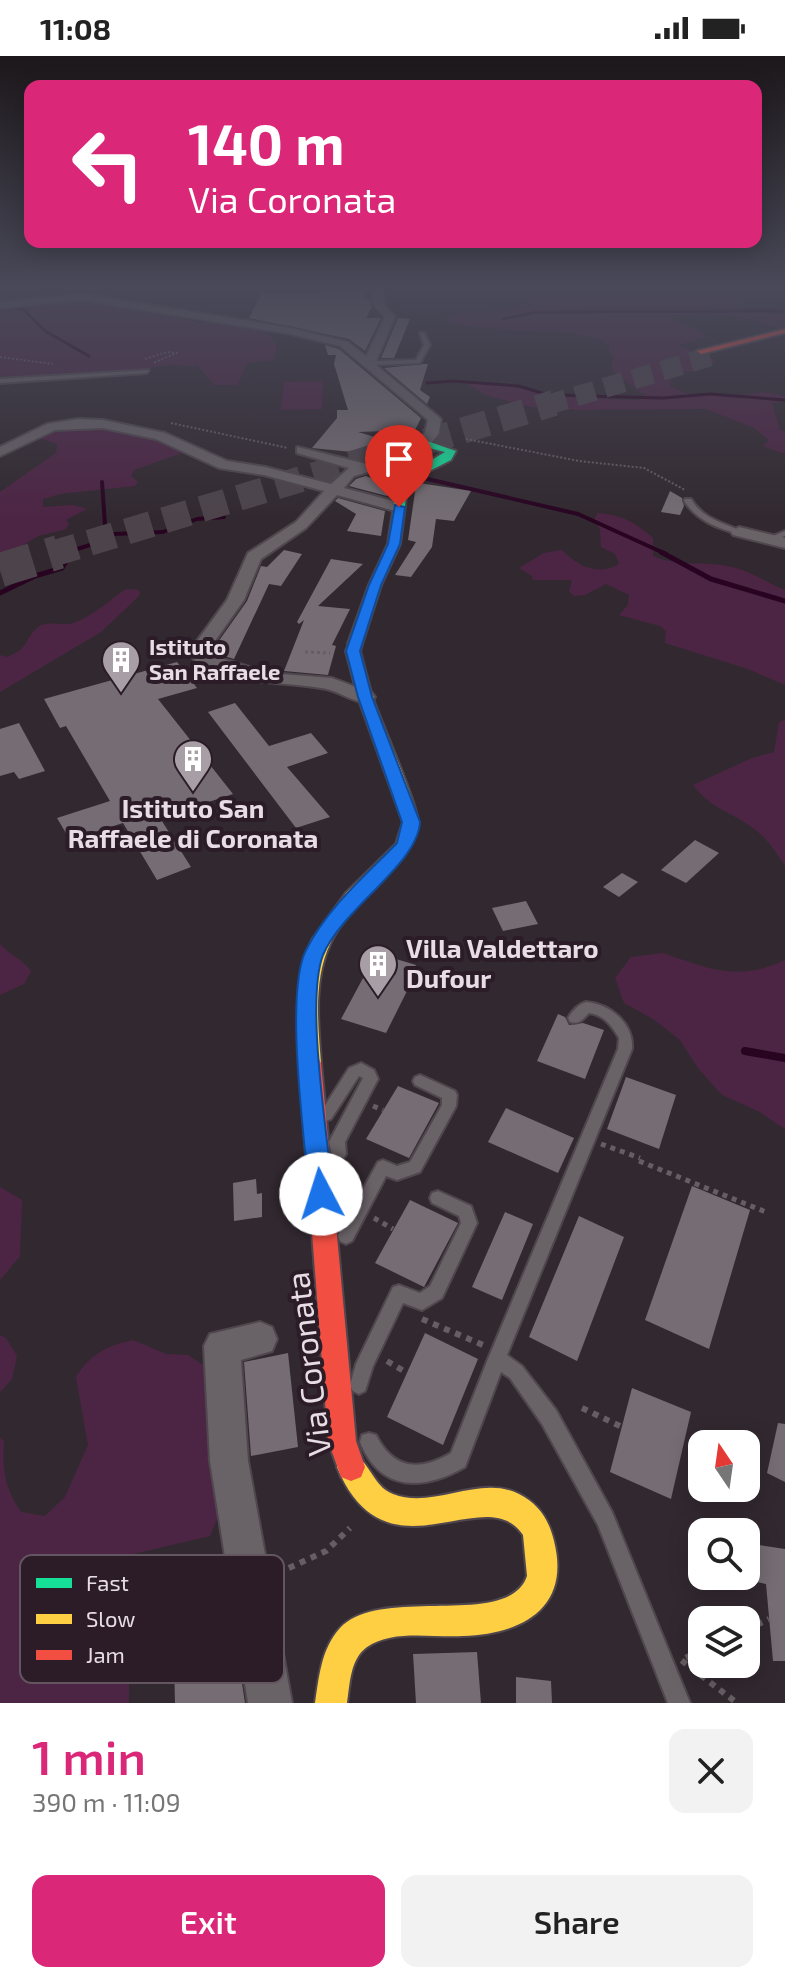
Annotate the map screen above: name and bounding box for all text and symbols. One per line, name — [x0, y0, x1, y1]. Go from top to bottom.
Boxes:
text: 11:08 — [40, 10, 111, 46]
text: 140 m — [188, 109, 345, 176]
icon: left — [56, 112, 160, 216]
text: Via Coronata — [188, 177, 396, 220]
pin — [365, 425, 433, 507]
icon: arrive — [377, 437, 421, 481]
place label: Istituto San Raffaele — [149, 633, 280, 684]
building icon: Istituto San Raffaele — [100, 639, 142, 694]
building icon: Istituto San Raffaele di Coronata — [172, 738, 214, 793]
place label: Istituto San Raffaele di Coronata — [68, 792, 318, 853]
place label: Villa Valdettaro Dufour — [406, 932, 599, 993]
building icon: Villa Valdettaro Dufour — [357, 943, 399, 998]
position arrow — [279, 1152, 363, 1236]
street label: Via Coronata — [277, 1270, 337, 1458]
north arrow — [688, 1430, 760, 1502]
map controls — [688, 1430, 760, 1678]
button: search — [688, 1518, 760, 1590]
legend — [20, 1555, 284, 1683]
text: Fast — [86, 1569, 129, 1595]
text: Slow — [86, 1605, 135, 1631]
button: layers — [688, 1606, 760, 1678]
text: Jam — [86, 1641, 125, 1667]
text: 1 min — [32, 1727, 146, 1785]
button: close — [669, 1729, 753, 1813]
text: 390 m · 11:09 — [32, 1786, 181, 1817]
button: Exit — [32, 1875, 385, 1967]
button: Share — [401, 1875, 753, 1967]

